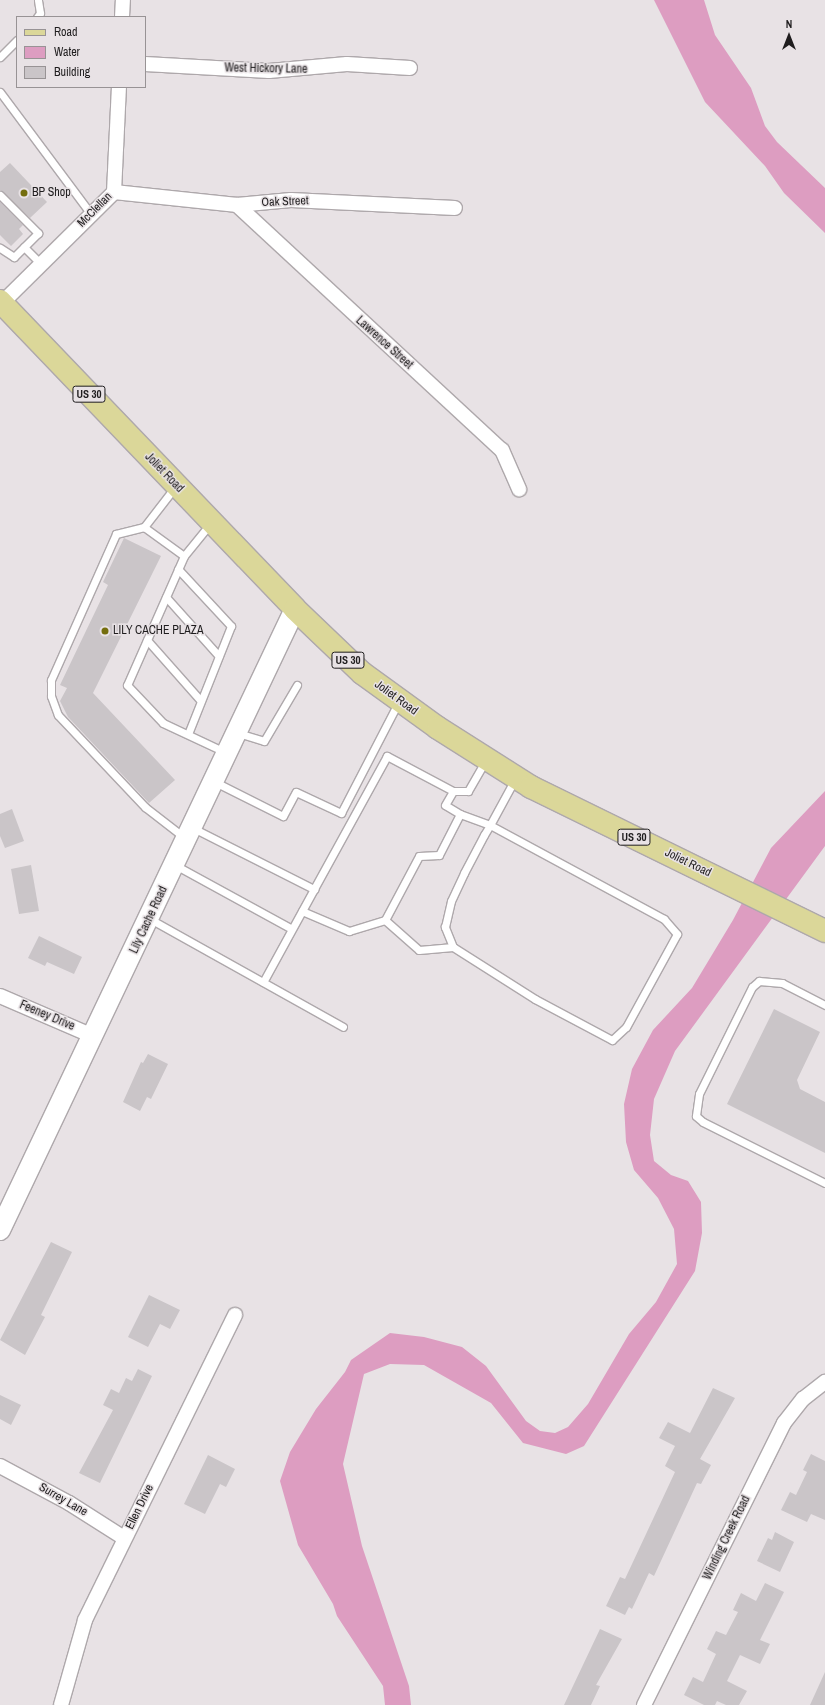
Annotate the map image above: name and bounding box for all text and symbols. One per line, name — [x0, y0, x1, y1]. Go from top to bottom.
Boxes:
legend — [16, 16, 146, 88]
north arrow — [769, 16, 809, 56]
text: N — [786, 17, 792, 31]
text: Road — [54, 24, 78, 40]
text: Water — [54, 44, 80, 60]
street label: West Hickory Lane — [224, 61, 308, 77]
text: Building — [54, 64, 90, 80]
place label: BP Shop — [32, 186, 71, 200]
marker: BP Shop — [19, 188, 29, 198]
street label: McClellan — [75, 190, 115, 230]
street label: Oak Street — [261, 194, 309, 210]
street label: Lawrence Street — [353, 314, 415, 372]
road number: US 30 — [72, 385, 106, 403]
street label: Joliet Road — [142, 450, 186, 496]
place label: LILY CACHE PLAZA — [113, 624, 204, 638]
marker: LILY CACHE PLAZA — [100, 626, 110, 636]
road number: US 30 — [331, 651, 365, 669]
street label: Joliet Road — [372, 678, 420, 718]
road number: US 30 — [617, 828, 651, 846]
street label: Joliet Road — [662, 846, 714, 880]
street label: Lily Cache Road — [127, 884, 171, 956]
street label: Feeney Drive — [17, 998, 77, 1034]
street label: Surrey Lane — [36, 1480, 90, 1520]
street label: Ellen Drive — [123, 1482, 157, 1532]
street label: Winding Creek Road — [700, 1494, 754, 1582]

